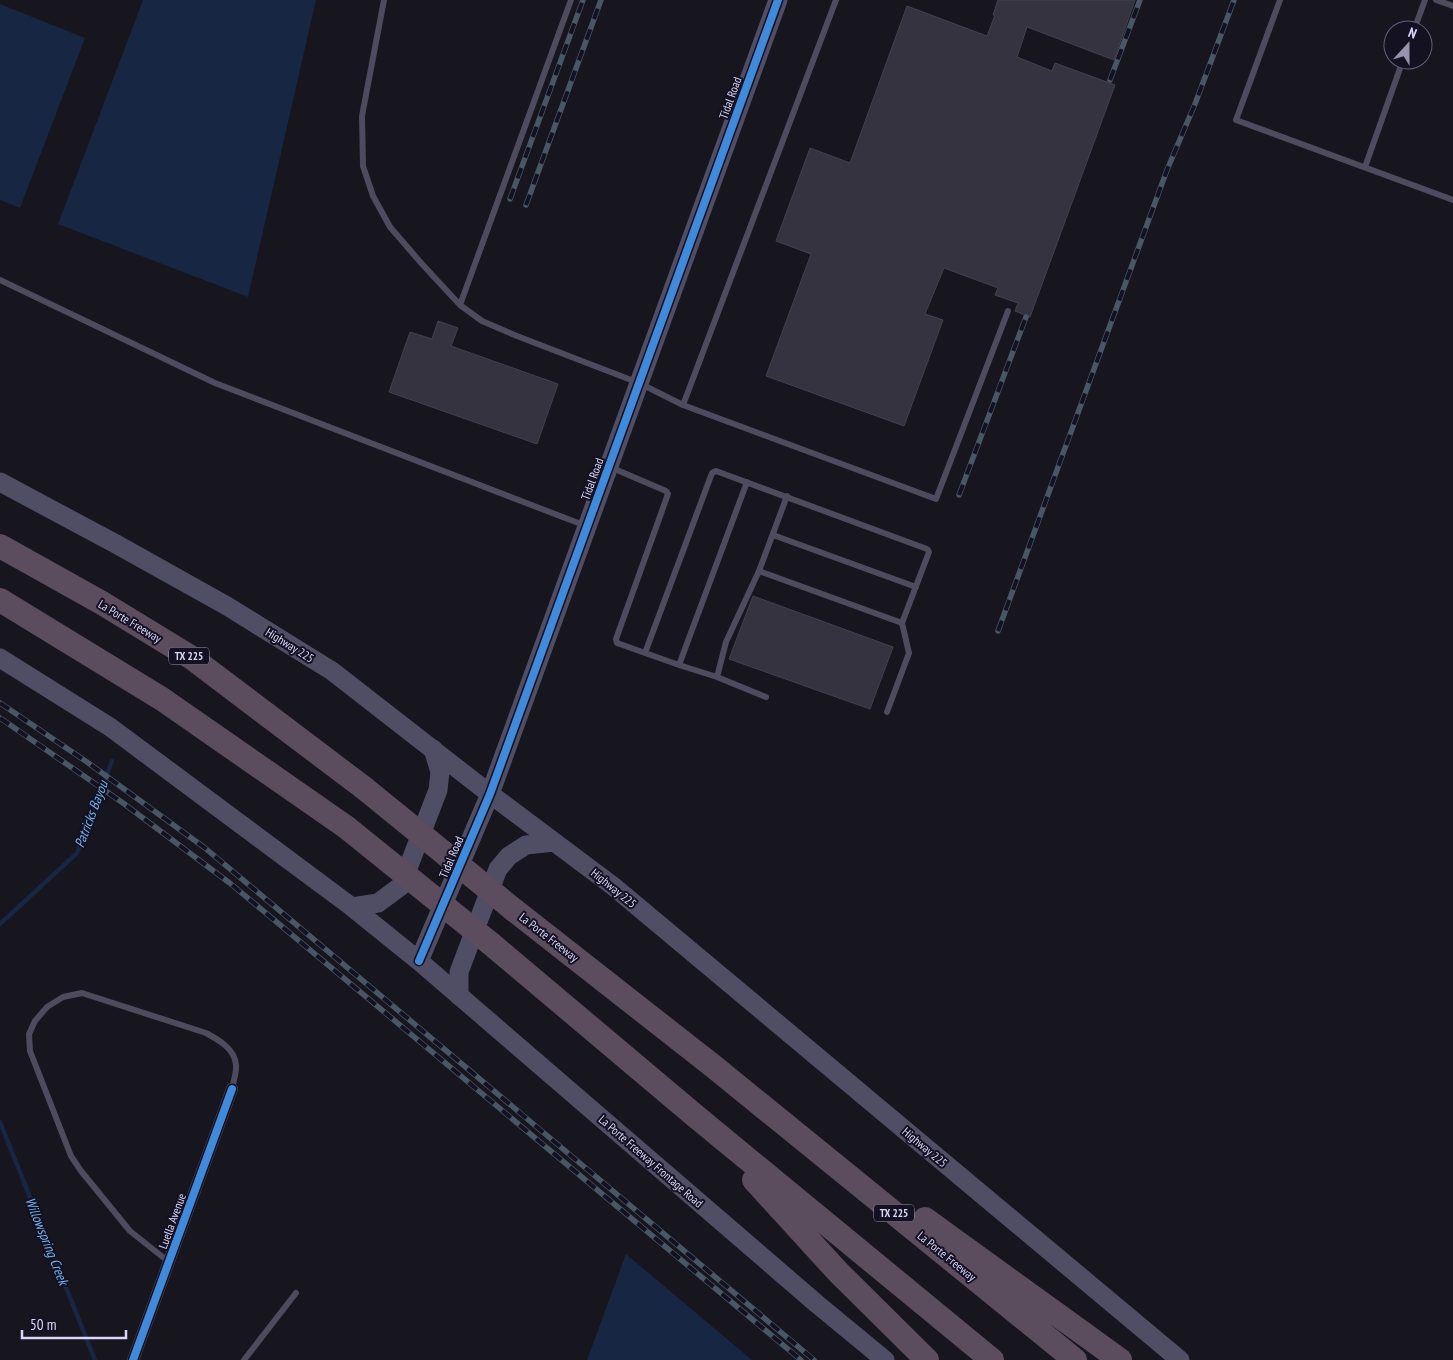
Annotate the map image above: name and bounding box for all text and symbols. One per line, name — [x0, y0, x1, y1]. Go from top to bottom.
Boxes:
north arrow — [1383, 20, 1433, 70]
text: N — [1406, 23, 1419, 43]
street label: Tidal Road — [715, 75, 745, 121]
street label: Tidal Road — [577, 456, 607, 502]
street label: La Porte Freeway — [96, 596, 165, 646]
street label: Highway 225 — [263, 624, 317, 666]
road number: TX 225 — [169, 648, 209, 664]
water label: Patricks Bayou — [70, 777, 112, 850]
street label: Tidal Road — [436, 834, 466, 880]
street label: Highway 225 — [588, 865, 640, 911]
street label: La Porte Freeway — [516, 909, 582, 965]
street label: La Porte Freeway Frontage Road — [596, 1112, 706, 1210]
street label: Highway 225 — [899, 1124, 951, 1170]
street label: Luella Avenue — [155, 1191, 189, 1251]
water label: Willowspring Creek — [21, 1195, 73, 1289]
road number: TX 225 — [874, 1204, 914, 1222]
street label: La Porte Freeway — [915, 1228, 980, 1284]
scale bar — [22, 1308, 126, 1340]
text: 50 m — [30, 1315, 56, 1334]

